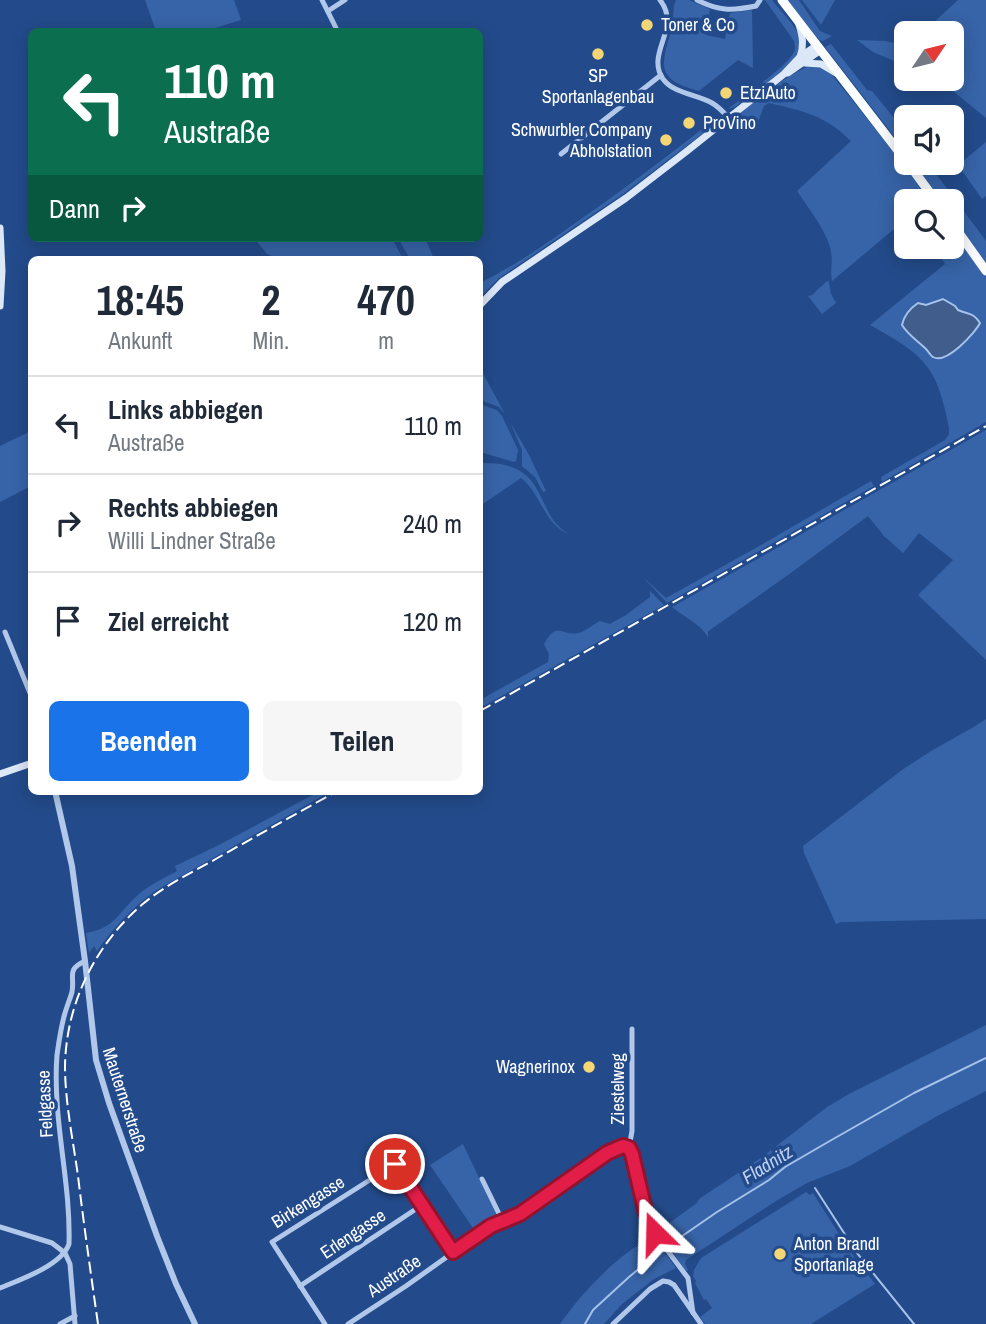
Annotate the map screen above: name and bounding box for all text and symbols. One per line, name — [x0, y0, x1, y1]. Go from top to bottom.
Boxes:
place label: Toner & Co — [661, 12, 735, 37]
marker: Toner & Co — [639, 17, 655, 33]
north arrow — [894, 21, 964, 91]
map controls — [894, 21, 964, 259]
marker: SP Sportanlagenbau — [590, 46, 606, 62]
text: 110 m — [164, 47, 276, 113]
icon: left — [49, 56, 140, 147]
place label: SP Sportanlagenbau — [542, 63, 654, 109]
place label: EtziAuto — [740, 80, 796, 105]
marker: EtziAuto — [718, 85, 734, 101]
button: sound — [894, 105, 964, 175]
text: Austraße — [164, 110, 270, 153]
place label: ProVino — [703, 110, 756, 135]
marker: ProVino — [681, 115, 697, 131]
place label: Schwurbler Company Abholstation — [511, 117, 653, 163]
marker: Schwurbler Company Abholstation — [658, 132, 674, 148]
icon: right — [114, 189, 152, 227]
button: search — [894, 189, 964, 259]
text: Dann — [49, 191, 100, 226]
text: 18:45 — [96, 272, 184, 328]
text: 2 — [261, 272, 280, 328]
text: 470 — [357, 272, 415, 328]
text: Ankunft — [108, 325, 172, 356]
text: Min. — [252, 325, 289, 356]
text: m — [378, 325, 394, 356]
text: Links abbiegen — [108, 392, 263, 427]
icon: left — [49, 406, 87, 444]
text: 110 m — [404, 408, 462, 443]
text: Austraße — [108, 427, 185, 458]
text: Rechts abbiegen — [108, 490, 279, 525]
icon: right — [49, 504, 87, 542]
text: 240 m — [403, 506, 462, 541]
text: Willi Lindner Straße — [108, 525, 276, 556]
icon: arrive — [49, 602, 87, 640]
text: Ziel erreicht — [108, 604, 229, 639]
text: 120 m — [403, 604, 462, 639]
button: Beenden — [49, 701, 249, 781]
button: Teilen — [263, 701, 462, 781]
street label: Mauternerstraße — [97, 1044, 154, 1156]
street label: Ziestelweg — [605, 1053, 630, 1125]
place label: Wagnerinox — [496, 1054, 576, 1079]
marker: Wagnerinox — [581, 1059, 597, 1075]
street label: Feldgasse — [30, 1070, 59, 1138]
pin — [365, 1134, 425, 1194]
water label: Fladnitz — [737, 1138, 798, 1190]
icon: arrive — [376, 1145, 414, 1183]
street label: Birkengasse — [266, 1169, 349, 1234]
position arrow — [618, 1196, 692, 1270]
street label: Erlengasse — [315, 1203, 390, 1265]
place label: Anton Brandl Sportanlage — [793, 1231, 879, 1277]
marker: Anton Brandl Sportanlage — [772, 1246, 788, 1262]
street label: Austraße — [361, 1248, 426, 1303]

